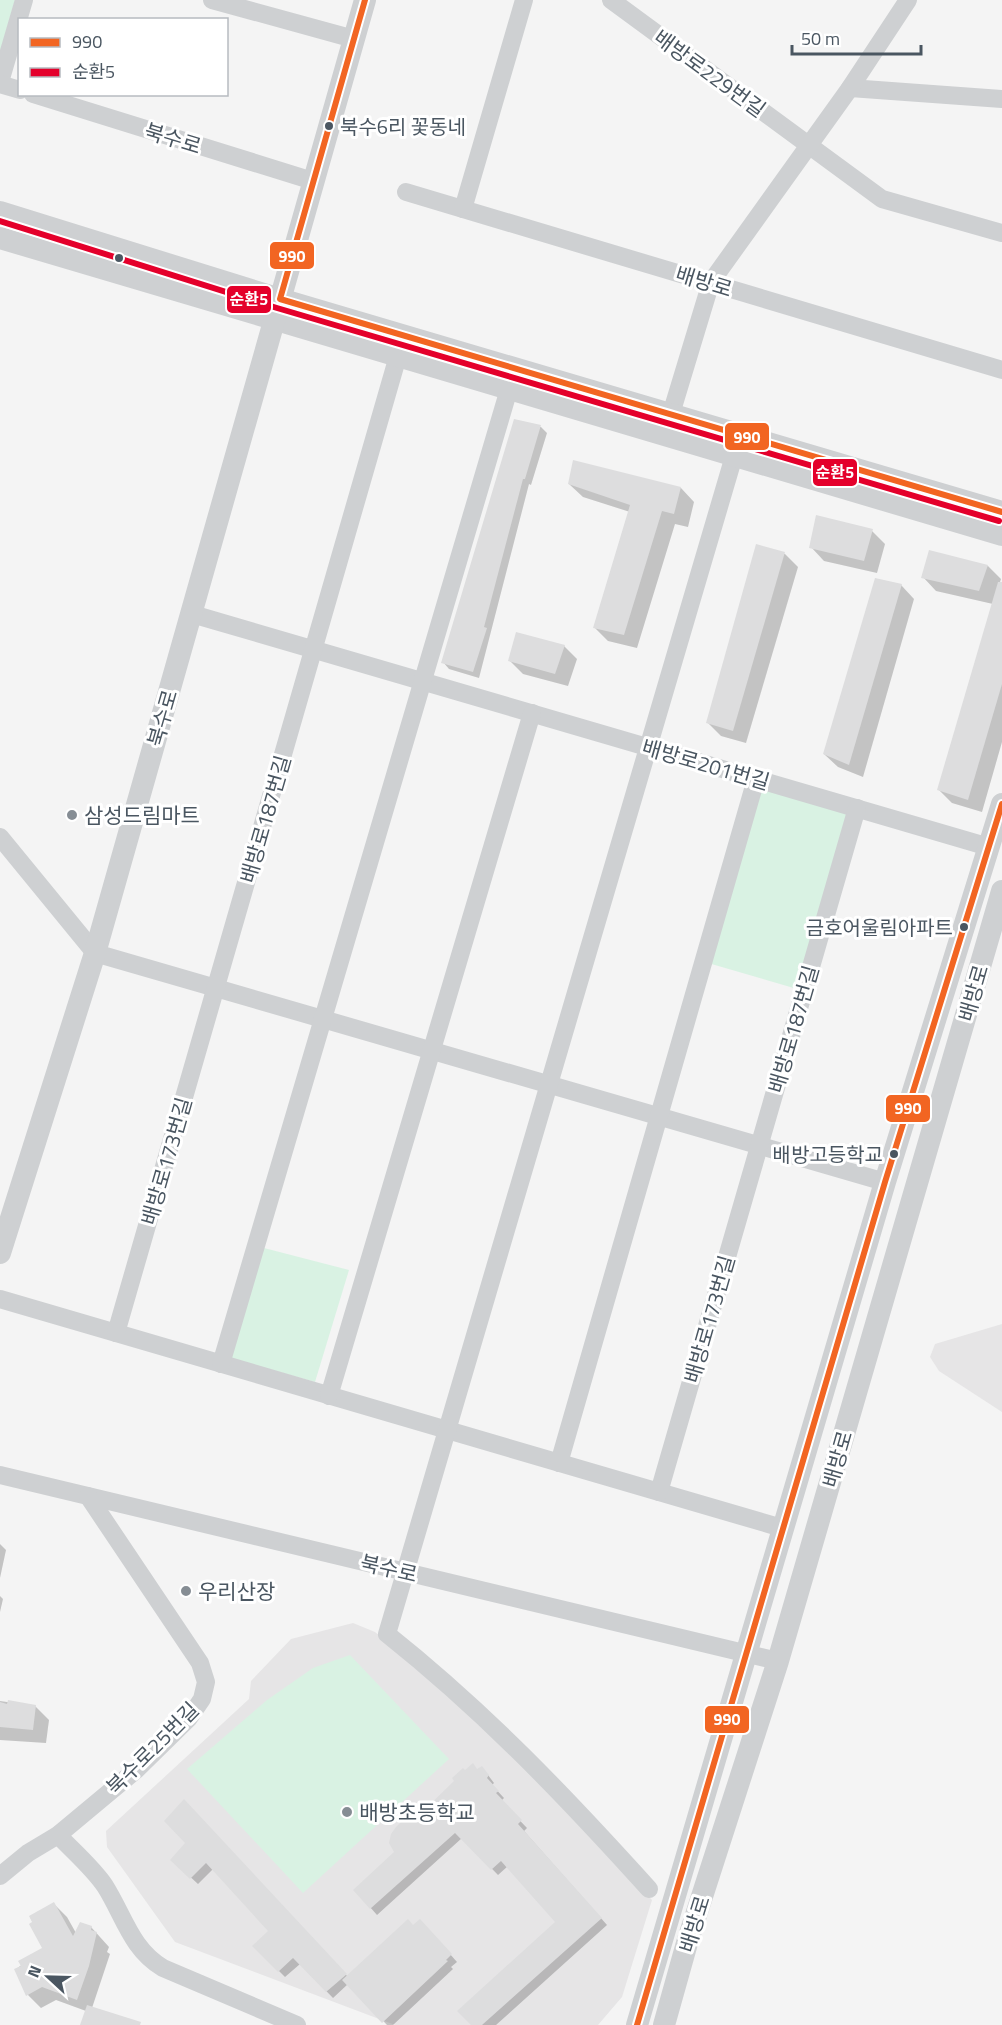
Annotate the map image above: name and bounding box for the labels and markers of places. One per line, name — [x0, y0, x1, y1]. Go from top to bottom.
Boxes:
place label: 북수6리 꽃동네 — [340, 111, 466, 142]
marker: 북수6리 꽃동네 — [323, 120, 335, 132]
unlabelled marker — [113, 252, 125, 264]
place label: 삼성드림마트 — [84, 799, 200, 831]
marker: 삼성드림마트 — [65, 808, 79, 822]
place label: 금호어울림아파트 — [806, 912, 953, 943]
marker: 금호어울림아파트 — [958, 921, 970, 933]
place label: 배방고등학교 — [773, 1139, 883, 1170]
marker: 배방고등학교 — [888, 1148, 900, 1160]
place label: 우리산장 — [198, 1575, 275, 1607]
marker: 우리산장 — [179, 1584, 193, 1598]
place label: 배방초등학교 — [359, 1796, 475, 1828]
marker: 배방초등학교 — [340, 1805, 354, 1819]

